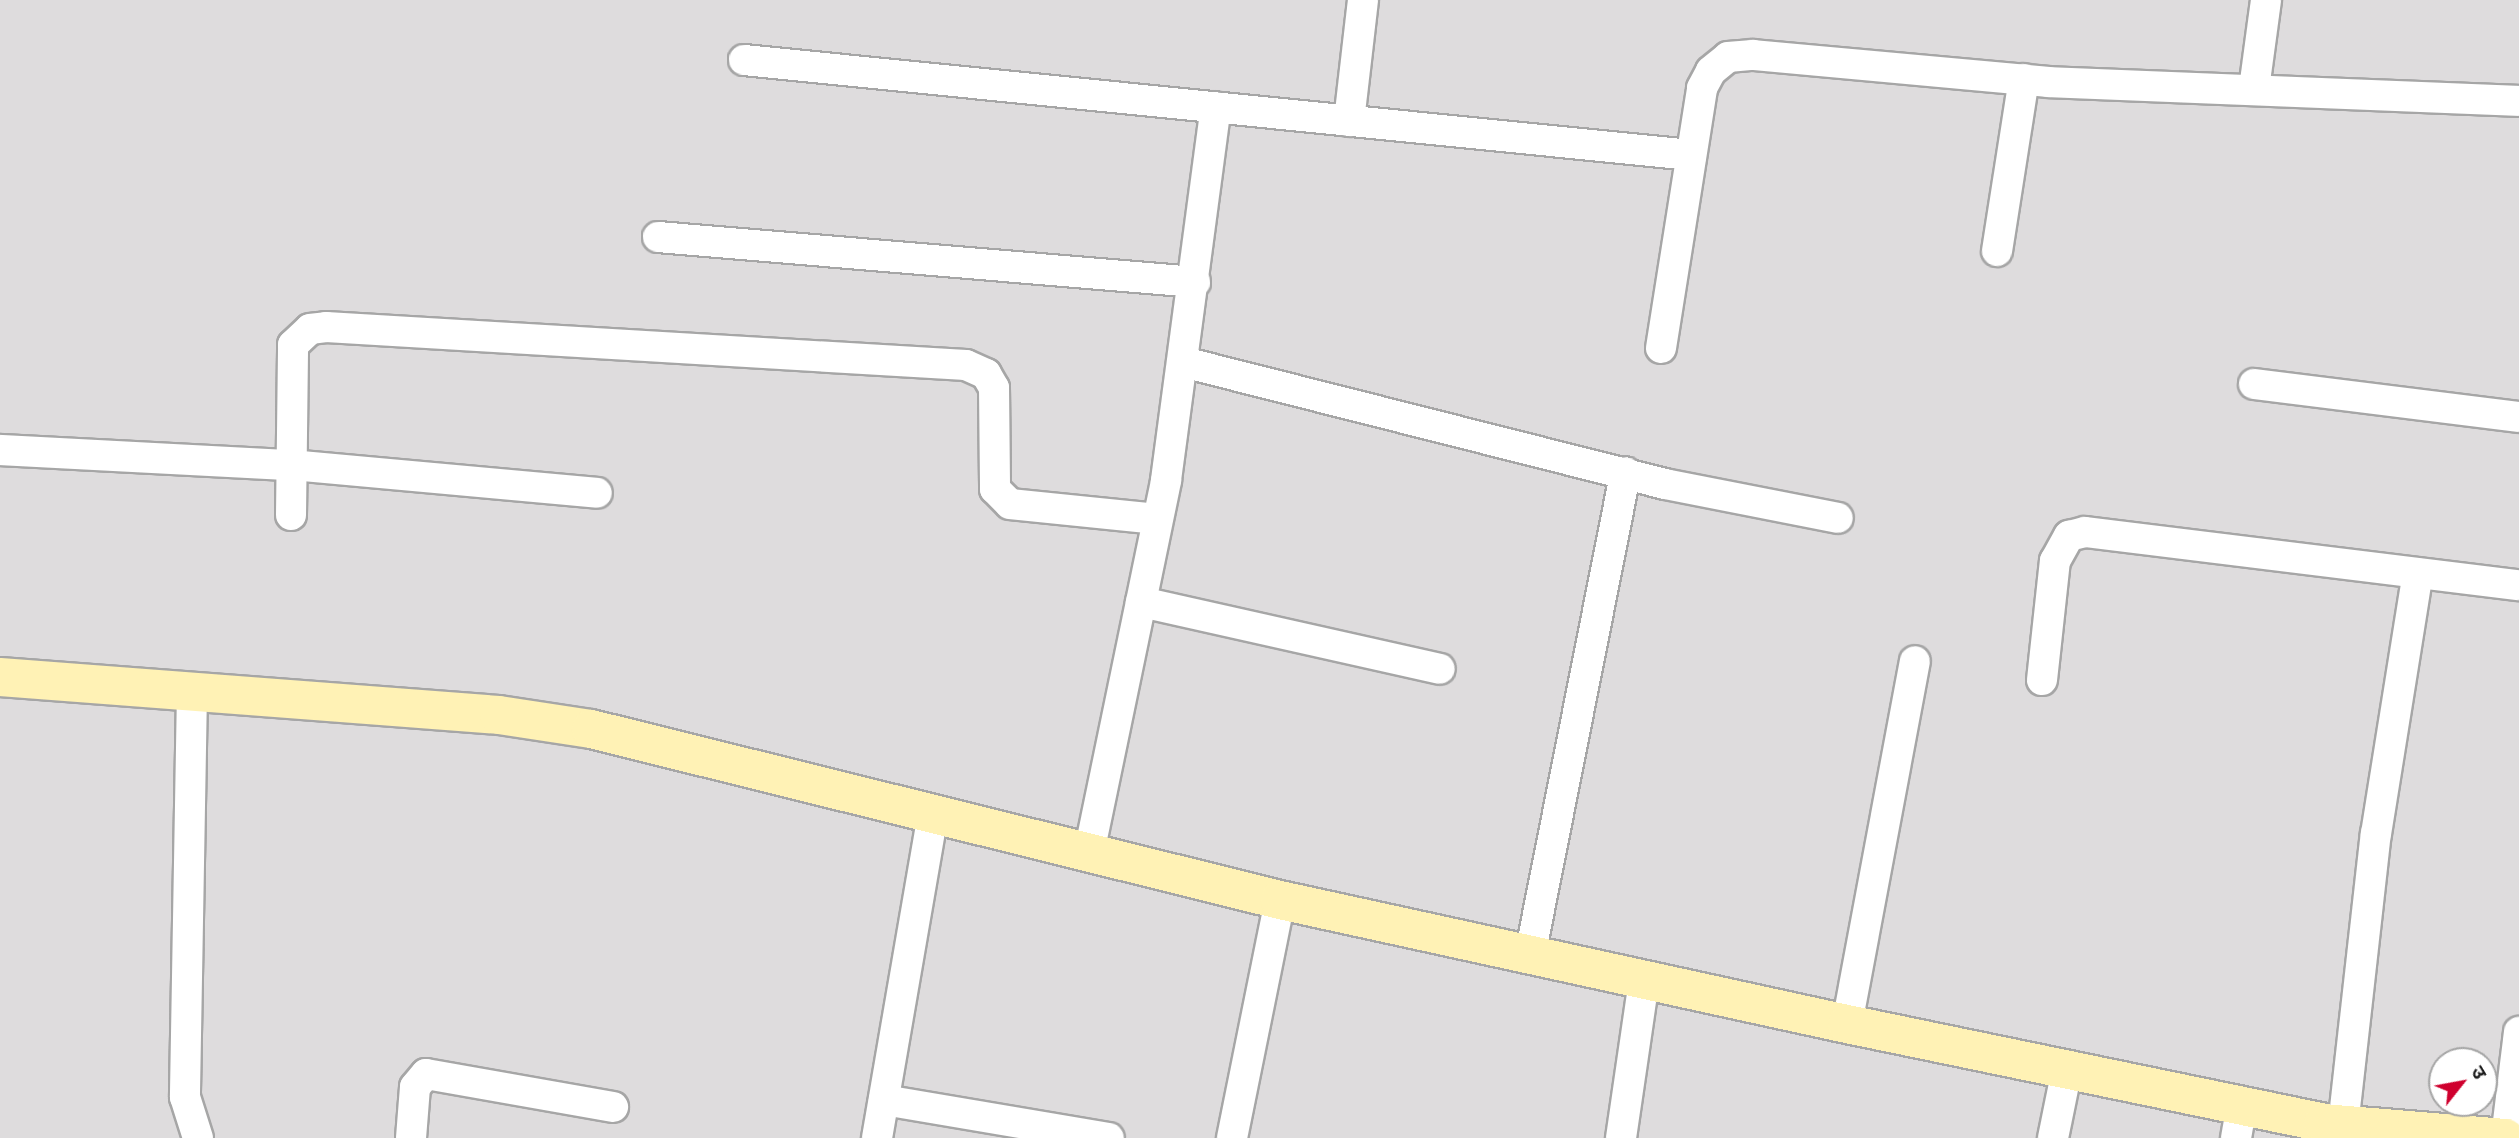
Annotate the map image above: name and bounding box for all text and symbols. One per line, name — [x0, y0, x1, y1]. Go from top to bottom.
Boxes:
north arrow — [2428, 1047, 2498, 1117]
text: उ — [2467, 1061, 2492, 1083]

